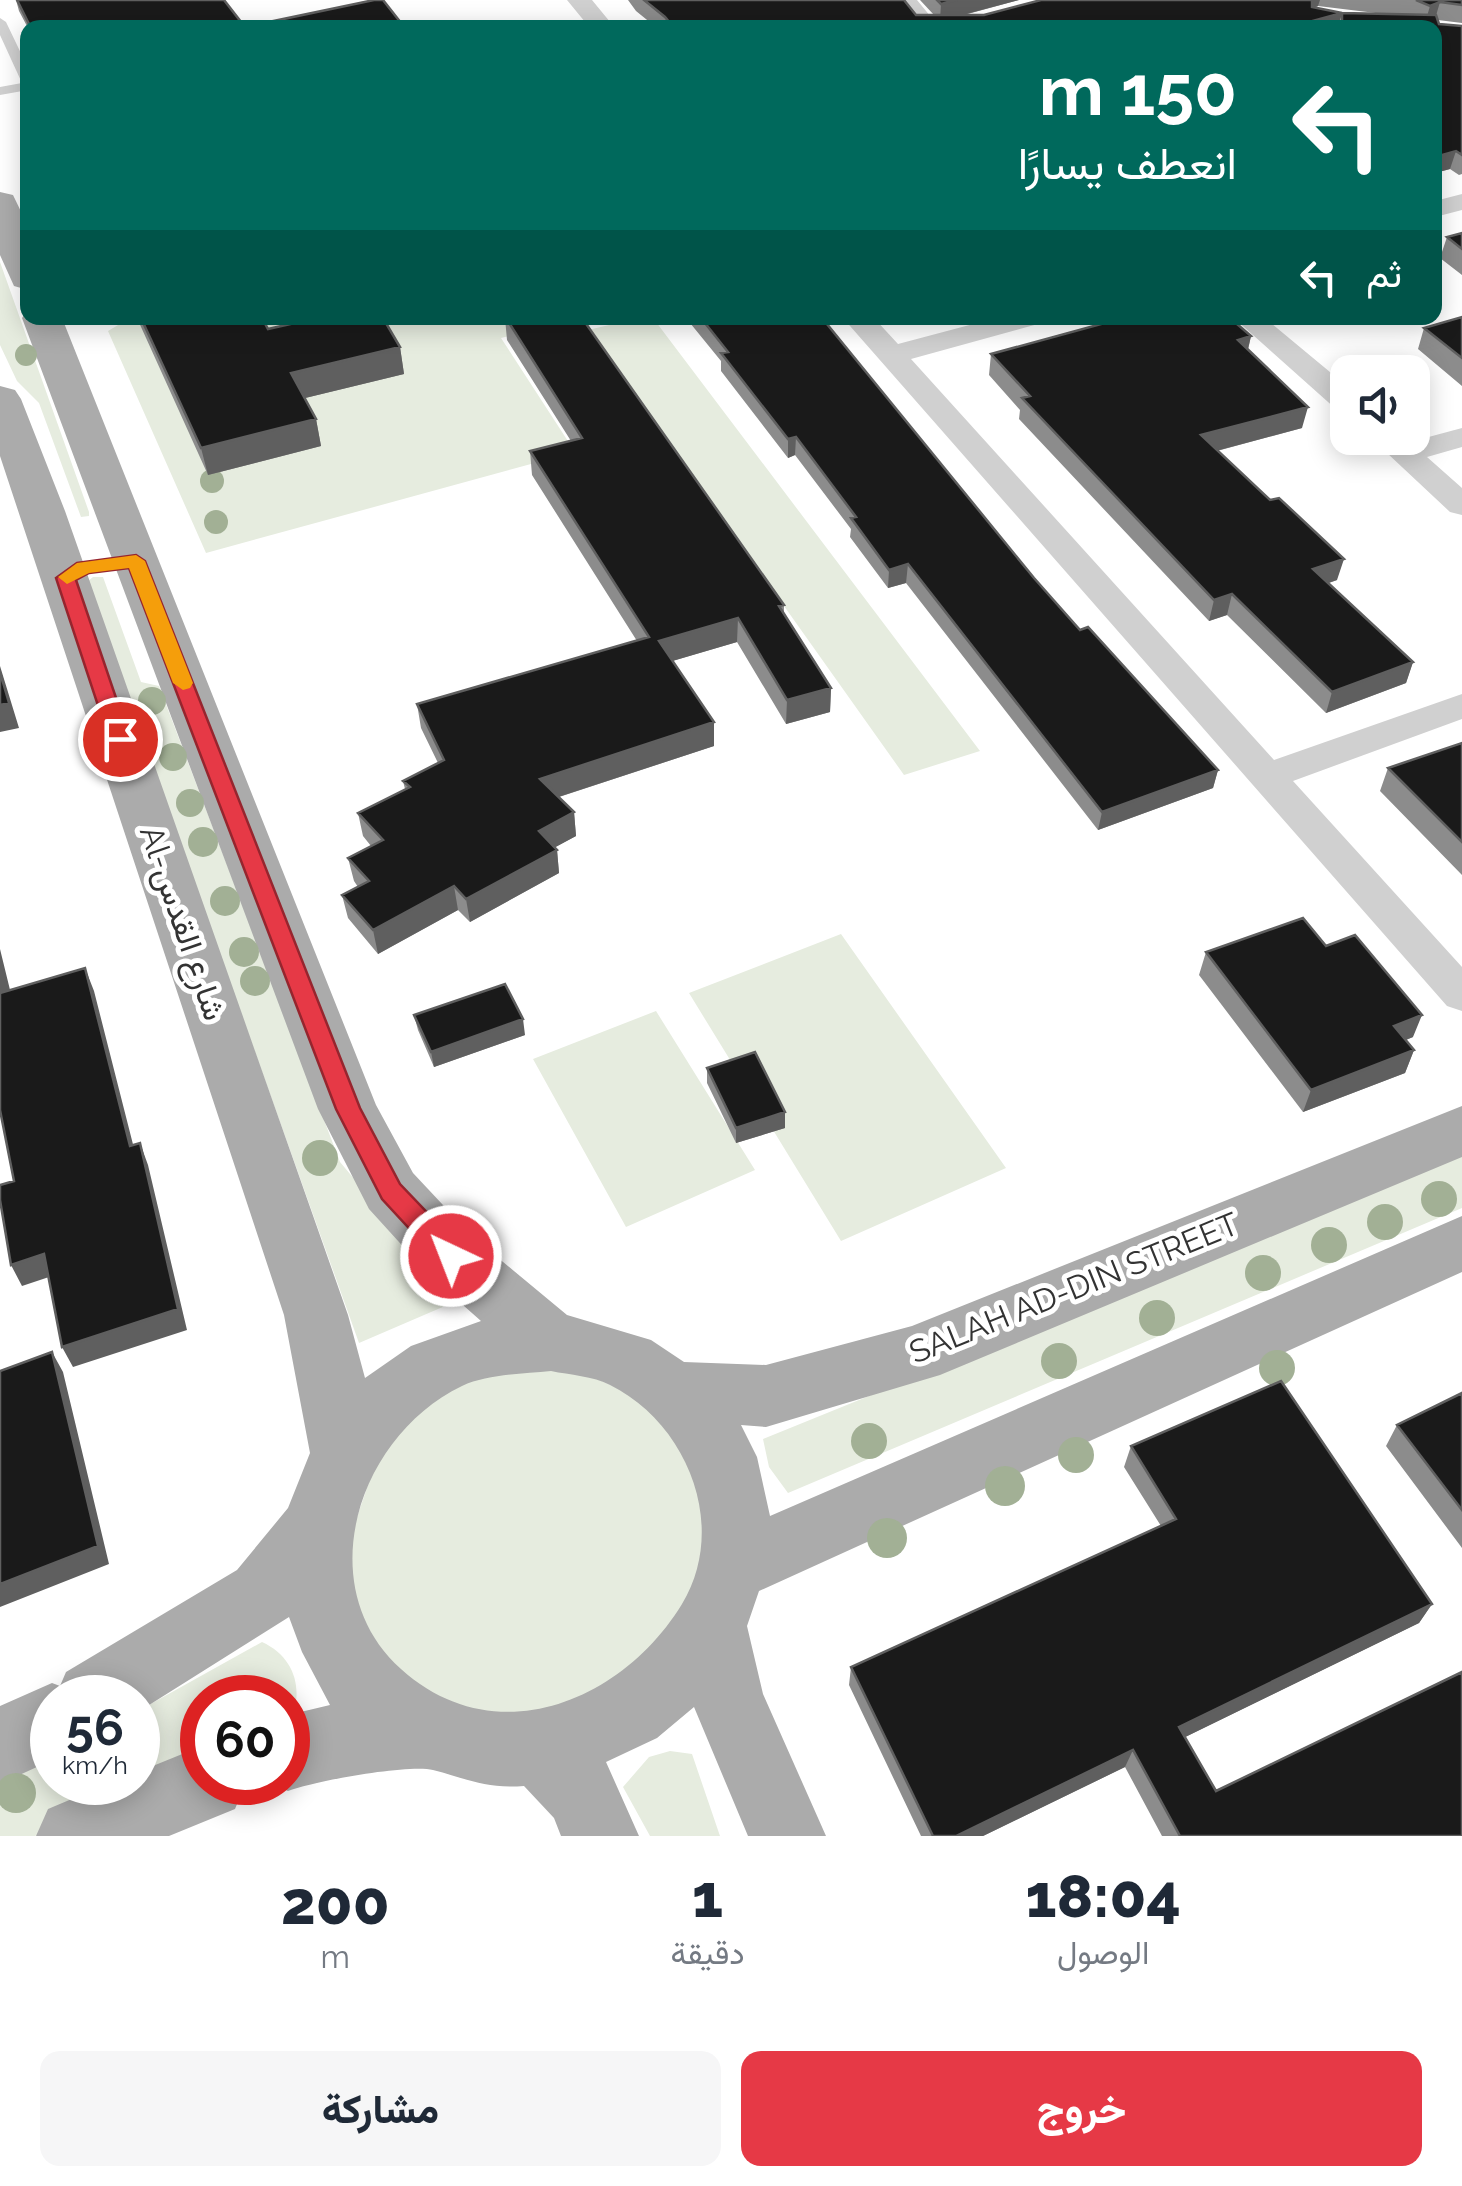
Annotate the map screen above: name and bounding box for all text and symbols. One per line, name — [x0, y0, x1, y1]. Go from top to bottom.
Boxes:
text: 150 m — [1039, 49, 1237, 131]
icon: left — [1272, 60, 1402, 190]
text: انعطف يسارًا — [1018, 137, 1237, 190]
icon: left — [1291, 250, 1346, 305]
text: ثم — [1366, 251, 1402, 296]
map controls — [1330, 355, 1430, 455]
button: sound — [1330, 355, 1430, 455]
pin — [78, 697, 163, 782]
icon: arrive — [93, 712, 148, 767]
street label: Al-شارع القدس — [129, 821, 234, 1026]
position arrow — [399, 1204, 503, 1308]
street label: SALAH AD-DIN STREET — [904, 1205, 1244, 1371]
speed limit sign: 60 — [180, 1675, 310, 1805]
text: 56 — [66, 1698, 124, 1757]
text: km/h — [62, 1750, 128, 1780]
text: 1 — [692, 1861, 723, 1931]
text: 18:04 — [1026, 1861, 1181, 1931]
text: 200 — [281, 1868, 390, 1938]
text: دقيقة — [671, 1934, 745, 1971]
text: الوصول — [1057, 1934, 1149, 1971]
text: m — [321, 1938, 350, 1975]
button: مشاركة — [40, 2051, 721, 2166]
button: خروج — [741, 2051, 1422, 2166]

